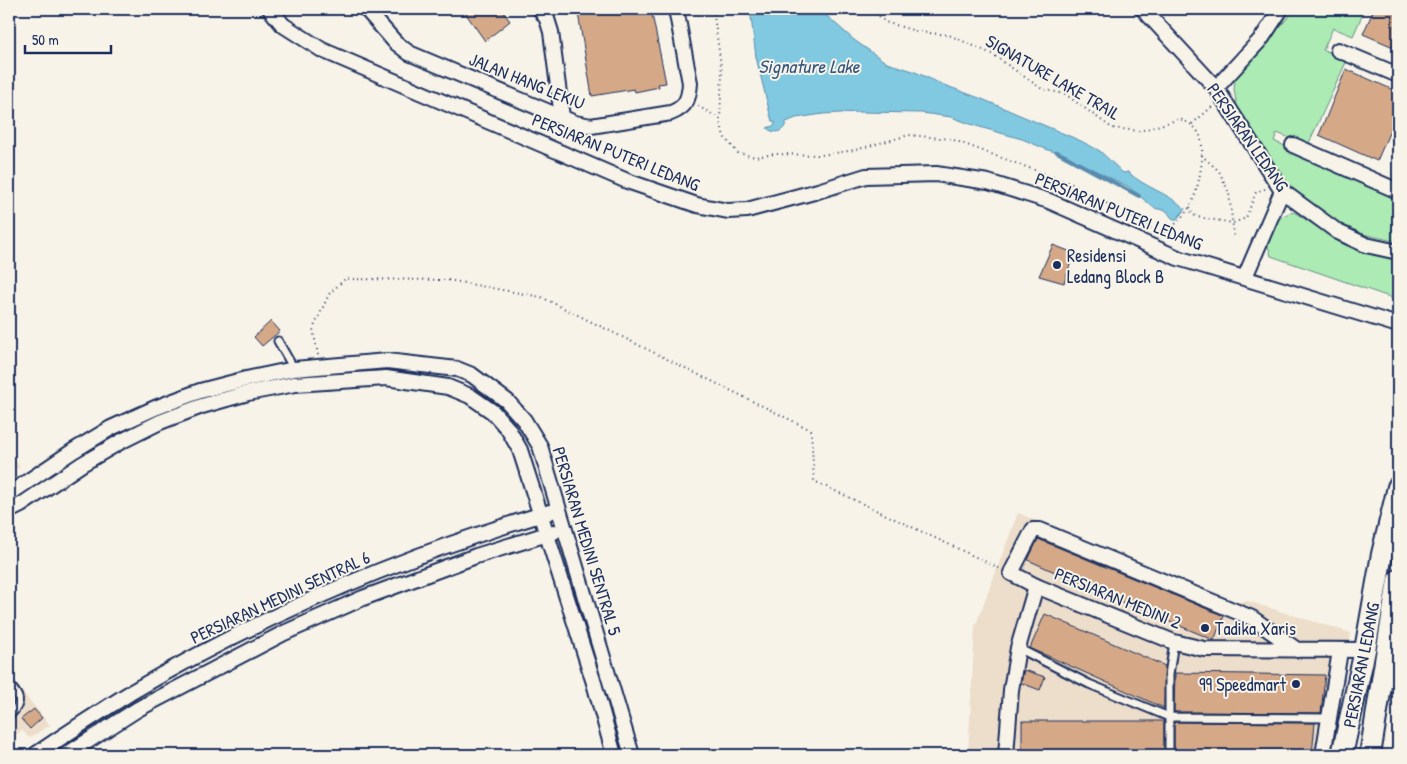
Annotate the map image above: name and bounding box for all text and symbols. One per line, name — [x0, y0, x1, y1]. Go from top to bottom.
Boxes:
scale bar — [25, 22, 111, 54]
street label: SIGNATURE LAKE TRAIL — [981, 28, 1125, 126]
text: 50 m — [32, 29, 59, 50]
street label: JALAN HANG LEKIU — [466, 46, 589, 116]
water label: Signature Lake — [759, 53, 861, 79]
street label: PERSIARAN LEDANG — [1201, 78, 1295, 196]
street label: PERSIARAN PUTERI LEDANG — [529, 107, 704, 197]
street label: PERSIARAN PUTERI LEDANG — [1032, 166, 1207, 256]
place label: Residensi Ledang Block B — [1067, 243, 1164, 289]
marker: Residensi Ledang Block B — [1051, 259, 1063, 271]
street label: PERSIARAN MEDINI SENTRAL 5 — [546, 444, 628, 639]
street label: PERSIARAN MEDINI SENTRAL 6 — [186, 544, 374, 650]
street label: PERSIARAN MEDINI 2 — [1051, 561, 1186, 635]
street label: PERSIARAN LEDANG — [1337, 600, 1385, 730]
place label: Tadika Xaris — [1215, 616, 1296, 641]
marker: Tadika Xaris — [1199, 622, 1211, 634]
place label: 99 Speedmart — [1199, 672, 1287, 697]
marker: 99 Speedmart — [1290, 678, 1302, 690]

